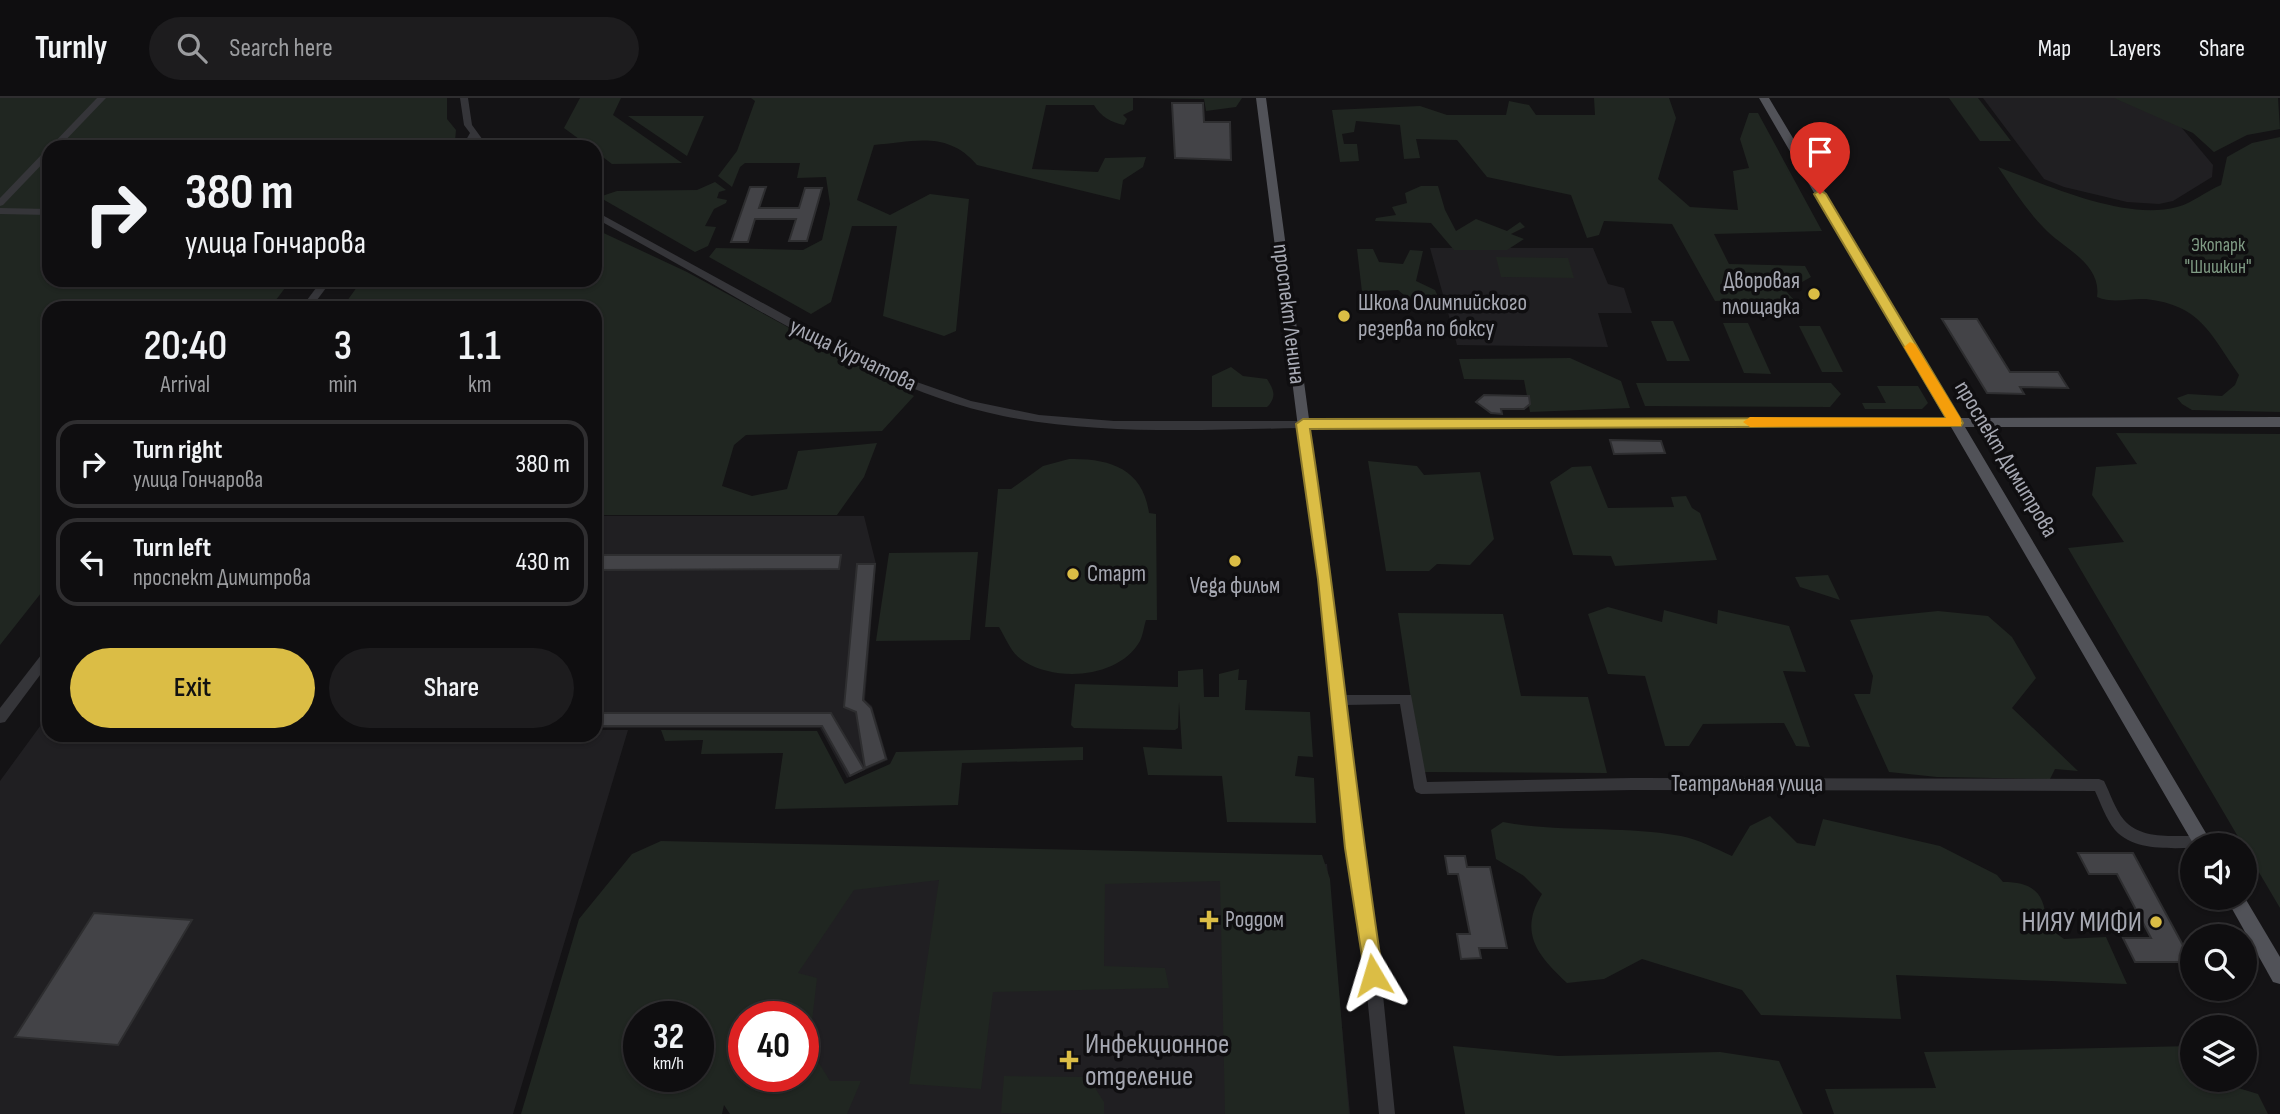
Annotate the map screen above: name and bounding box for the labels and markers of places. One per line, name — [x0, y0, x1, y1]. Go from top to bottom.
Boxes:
pin — [1790, 122, 1850, 194]
place label: Дворовая площадка — [1722, 267, 1800, 321]
marker: Дворовая площадка — [1806, 286, 1822, 302]
place label: Школа Олимпийского резерва по боксу — [1358, 289, 1527, 343]
marker: Школа Олимпийского резерва по боксу — [1336, 308, 1352, 324]
marker: Vega фильм — [1227, 553, 1243, 569]
place label: Старт — [1087, 560, 1146, 588]
marker: Старт — [1065, 566, 1081, 582]
place label: Vega фильм — [1190, 572, 1280, 600]
place label: Роддом — [1225, 906, 1284, 934]
place label: НИЯУ МИФИ — [2022, 906, 2142, 939]
marker: Роддом — [1199, 910, 1219, 930]
marker: НИЯУ МИФИ — [2148, 914, 2164, 930]
place label: Инфекционное отделение — [1085, 1028, 1229, 1093]
marker: Инфекционное отделение — [1059, 1050, 1079, 1070]

